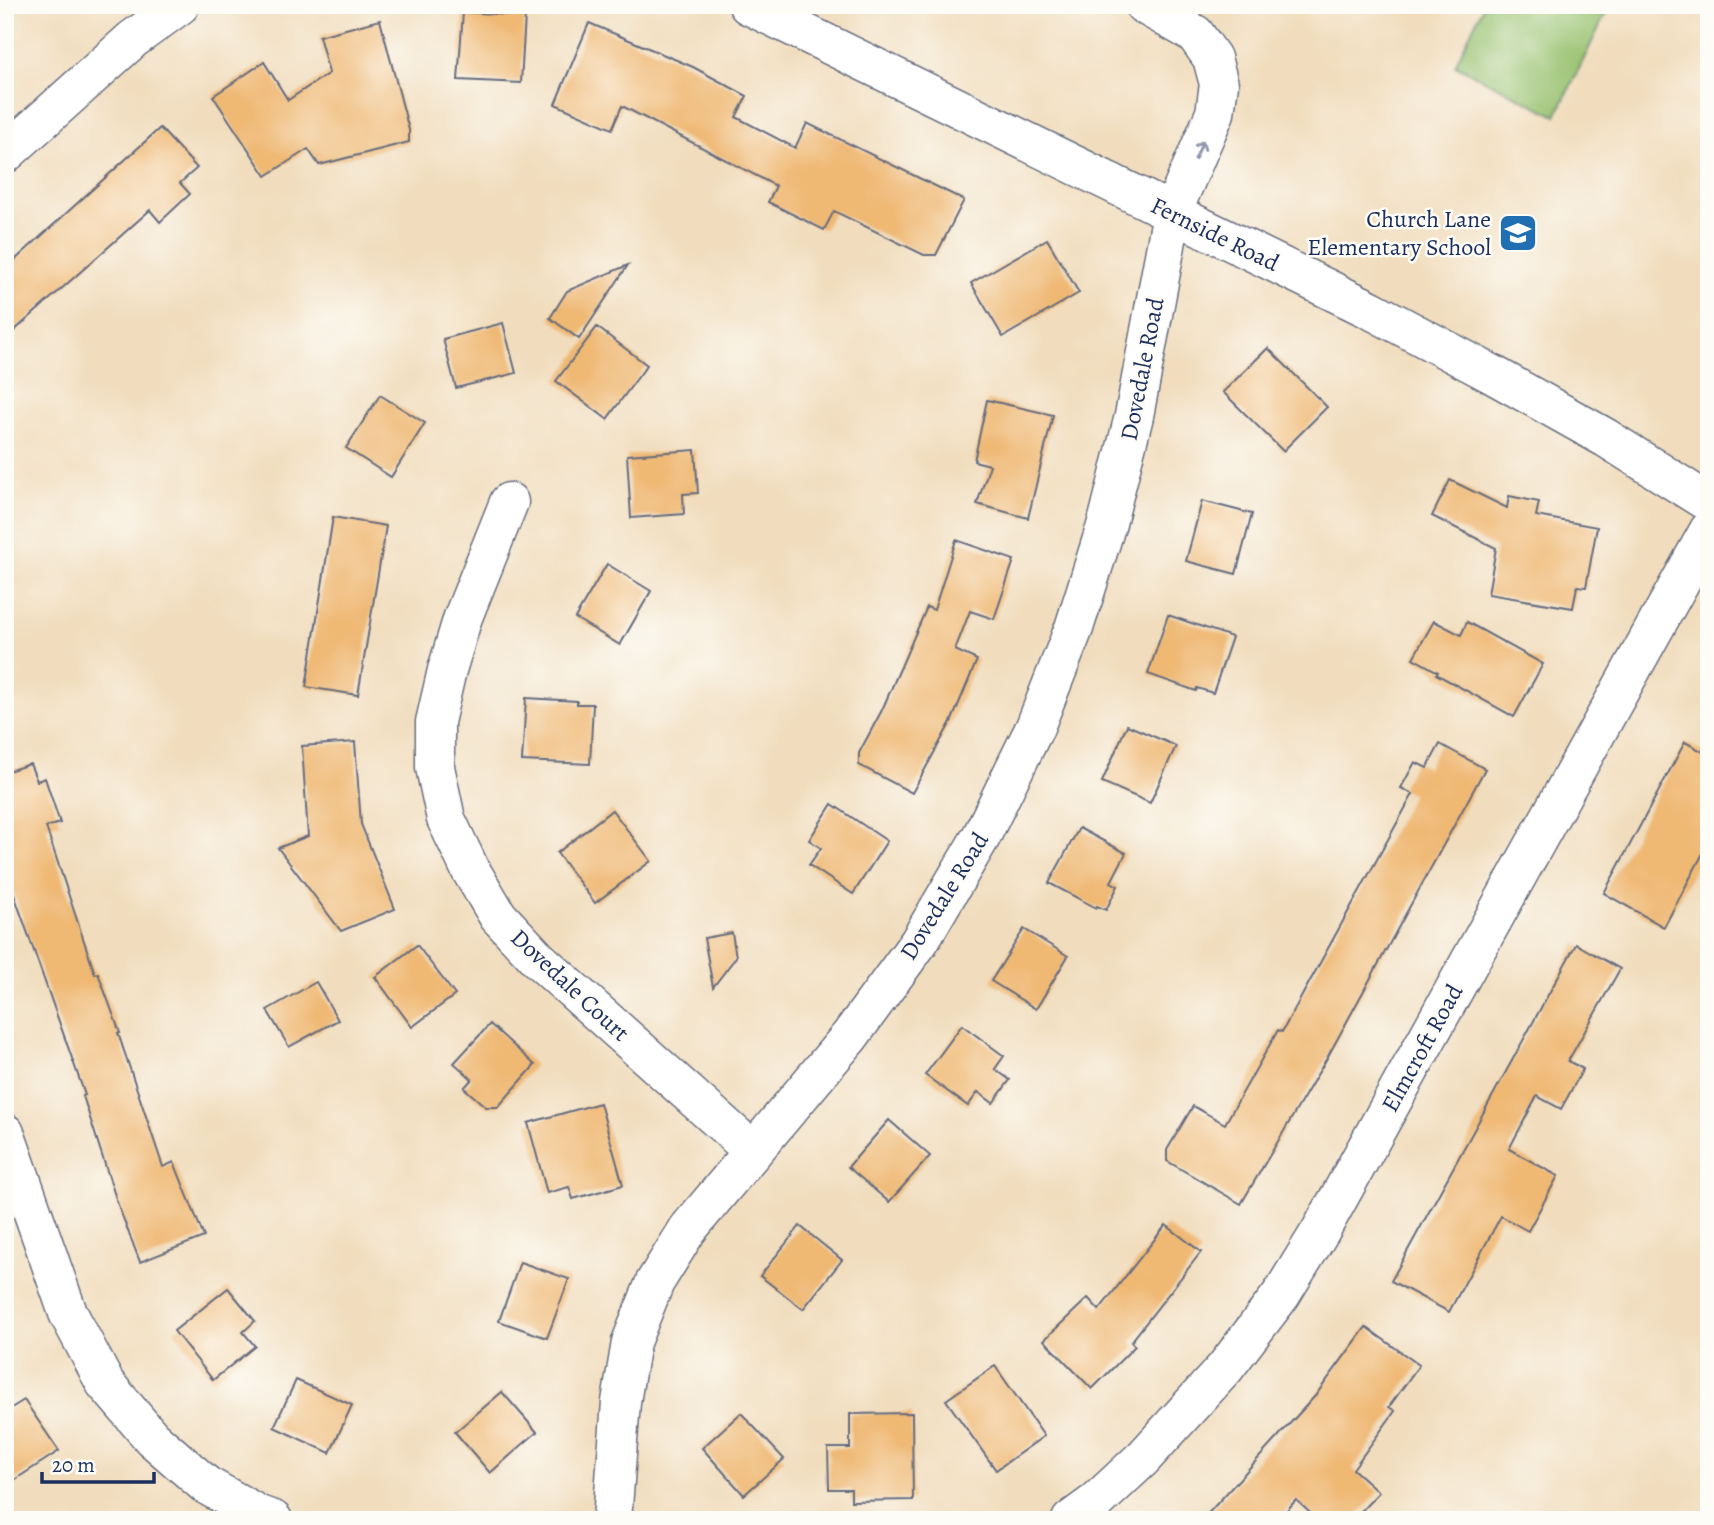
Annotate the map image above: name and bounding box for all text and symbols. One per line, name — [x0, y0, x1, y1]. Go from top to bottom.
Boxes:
one-way arrow — [1193, 140, 1206, 161]
street label: Fernside Road — [1145, 189, 1285, 279]
place label: Church Lane Elementary School — [1307, 203, 1491, 263]
school or university icon: Church Lane Elementary School — [1497, 212, 1539, 254]
street label: Dovedale Road — [1112, 295, 1172, 443]
street label: Dovedale Road — [892, 826, 996, 966]
street label: Dovedale Court — [504, 922, 636, 1048]
street label: Elmcroft Road — [1374, 978, 1470, 1118]
scale bar — [42, 1441, 154, 1485]
text: 20 m — [52, 1451, 95, 1479]

